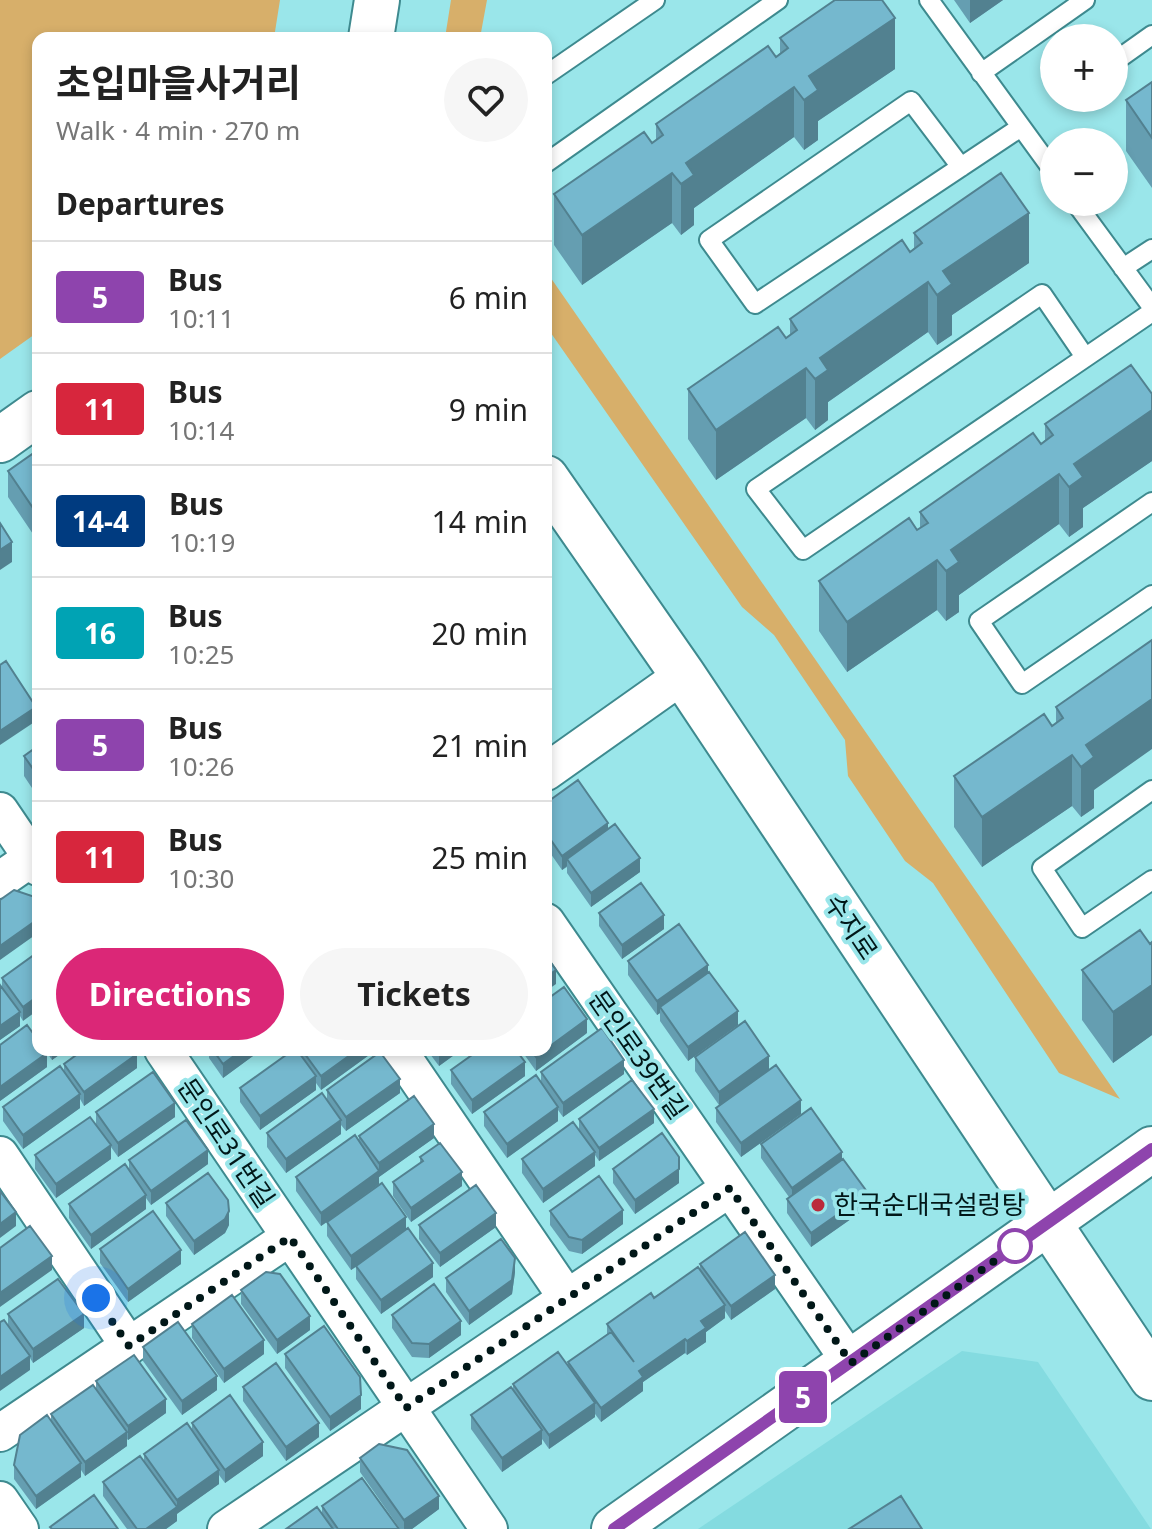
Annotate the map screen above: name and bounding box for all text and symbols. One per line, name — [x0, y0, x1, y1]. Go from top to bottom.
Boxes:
map controls — [1040, 24, 1128, 216]
button: + — [1040, 24, 1128, 112]
text: 초입마을사거리 — [56, 56, 301, 108]
button: heart — [444, 58, 528, 142]
text: Walk · 4 min · 270 m — [56, 112, 300, 148]
button: − — [1040, 128, 1128, 216]
text: Departures — [56, 183, 225, 224]
text: Bus — [168, 259, 223, 300]
text: 6 min — [449, 277, 528, 318]
text: 5 — [92, 278, 108, 316]
text: 10:11 — [168, 300, 234, 336]
text: Bus — [168, 371, 223, 412]
text: 9 min — [449, 389, 528, 430]
text: 11 — [84, 390, 116, 428]
text: 10:14 — [168, 412, 234, 448]
text: Bus — [169, 483, 224, 524]
text: 14 min — [432, 501, 528, 542]
text: 14-4 — [72, 502, 129, 540]
text: 10:19 — [169, 524, 235, 560]
text: Bus — [168, 595, 223, 636]
text: 20 min — [432, 613, 528, 654]
text: 16 — [84, 614, 116, 652]
text: 10:25 — [168, 636, 234, 672]
text: Bus — [168, 707, 223, 748]
text: 21 min — [432, 725, 528, 766]
text: 5 — [92, 726, 108, 764]
text: 10:26 — [168, 748, 234, 784]
text: Bus — [168, 819, 223, 860]
text: 25 min — [432, 837, 528, 878]
text: 11 — [84, 838, 116, 876]
text: 10:30 — [168, 860, 234, 896]
street label: 수지로 — [817, 887, 887, 966]
button: Directions — [56, 948, 284, 1040]
button: Tickets — [300, 948, 528, 1040]
street label: 문인로39번길 — [581, 983, 696, 1126]
street label: 문인로31번길 — [170, 1070, 284, 1214]
place label: 한국순대국설렁탕 — [834, 1186, 1025, 1222]
marker: 한국순대국설렁탕 — [809, 1196, 827, 1214]
unlabelled marker — [998, 1229, 1032, 1263]
your location — [76, 1278, 116, 1318]
line badge: 5 — [777, 1371, 829, 1423]
text: 5 — [795, 1378, 811, 1416]

